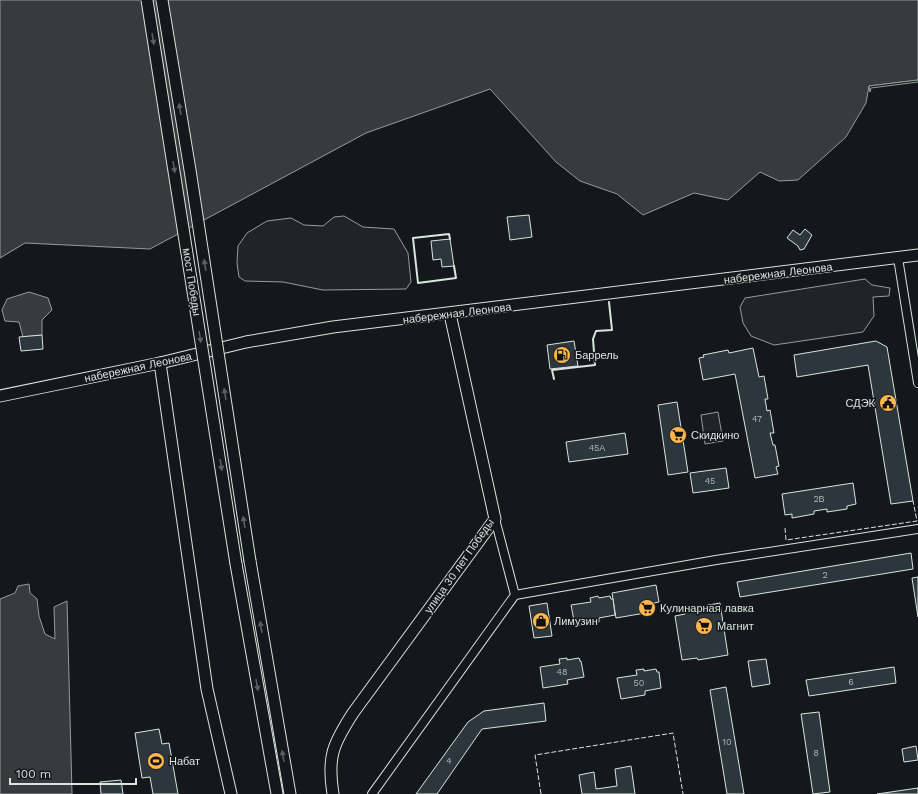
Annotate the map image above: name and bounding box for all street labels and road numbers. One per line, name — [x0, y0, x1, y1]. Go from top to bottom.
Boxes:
street label: мост Победы — [180, 247, 203, 317]
street label: набережная Леонова — [723, 260, 834, 287]
street label: набережная Леонова — [402, 300, 513, 327]
street label: набережная Леонова — [83, 350, 194, 385]
street label: улица 30 лет Победы — [422, 516, 497, 616]

